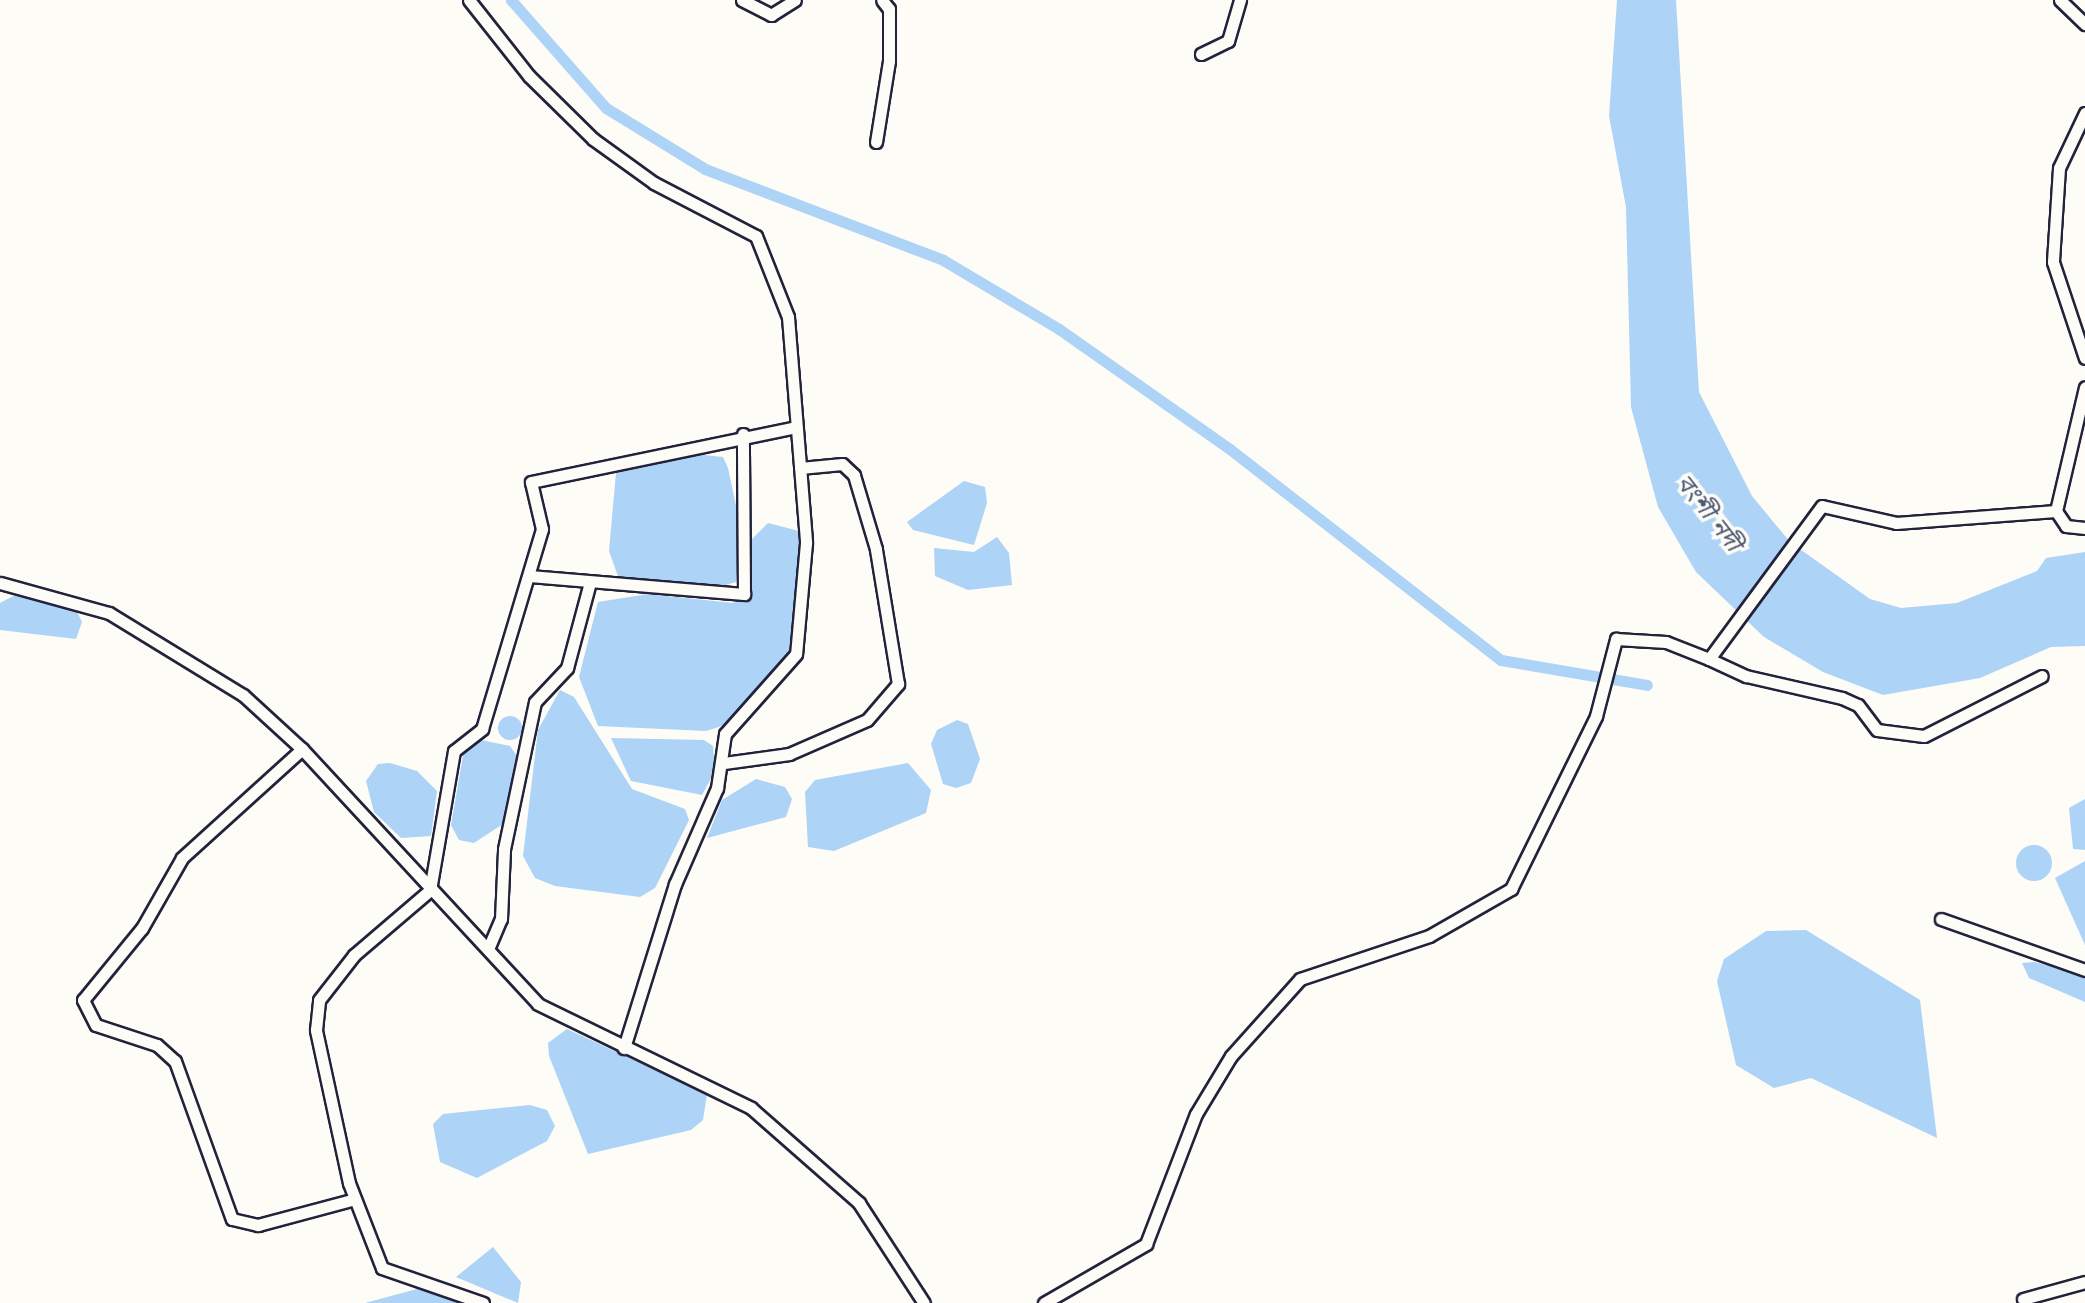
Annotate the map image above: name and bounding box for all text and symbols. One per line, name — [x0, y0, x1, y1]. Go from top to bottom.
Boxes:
water label: বংশী নদী — [1671, 468, 1749, 556]

